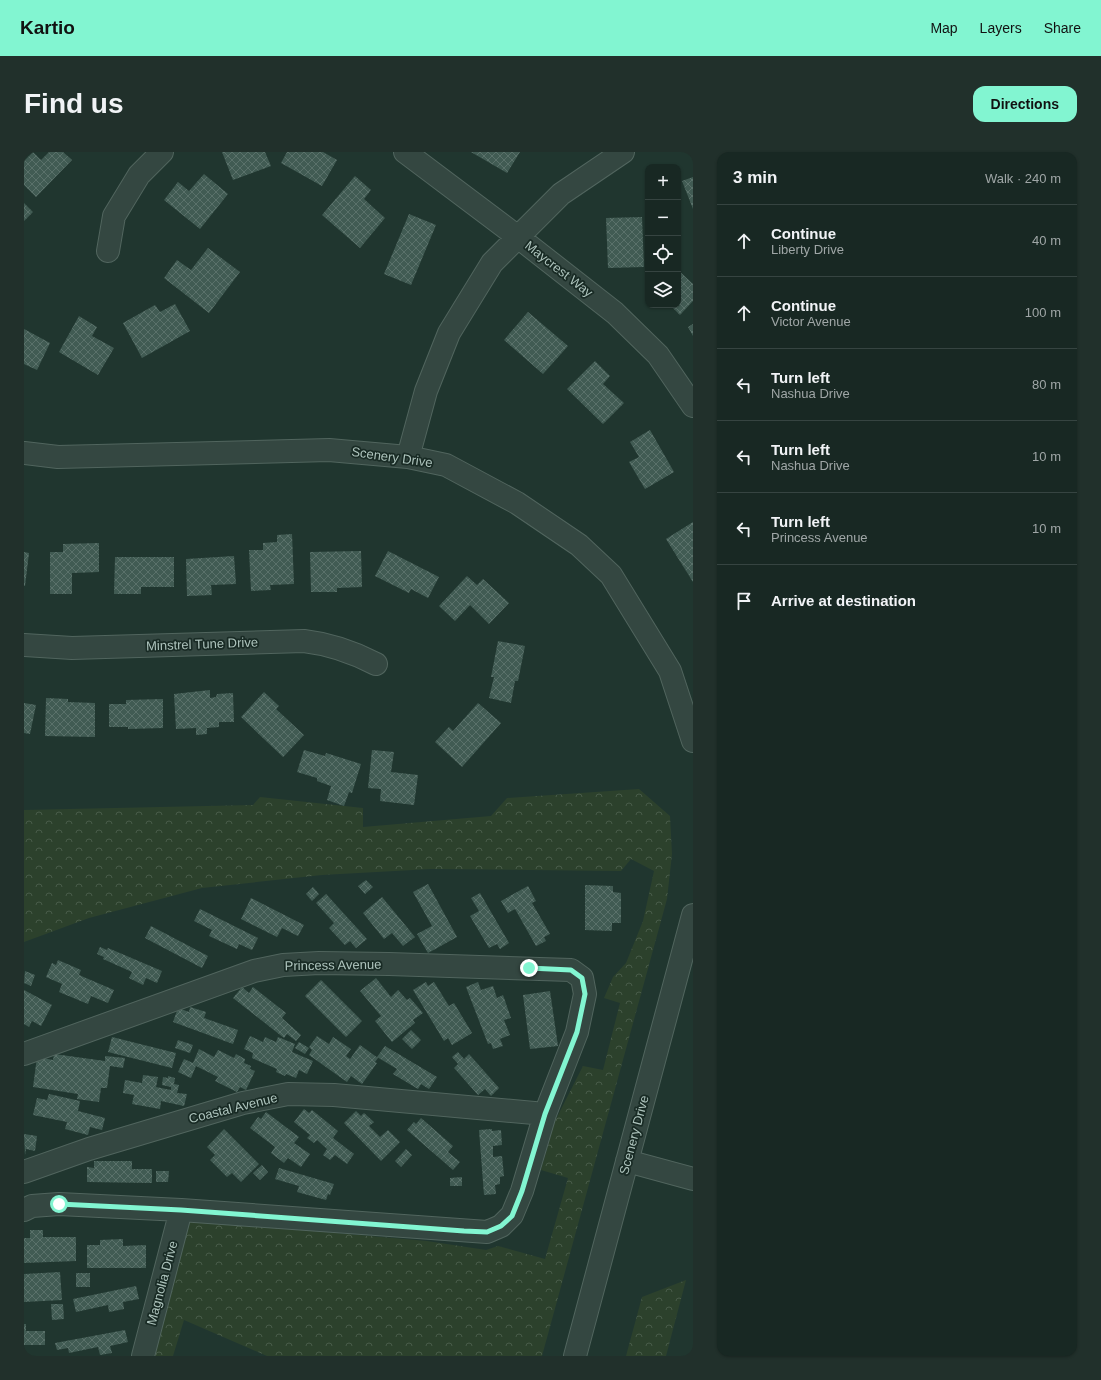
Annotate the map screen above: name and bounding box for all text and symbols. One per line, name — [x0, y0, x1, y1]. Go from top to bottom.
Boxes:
text: Kartio — [20, 17, 75, 38]
text: Map — [930, 20, 958, 36]
text: Layers — [980, 20, 1022, 36]
text: Share — [1044, 20, 1081, 36]
button: Directions — [973, 86, 1077, 122]
text: Find us — [24, 88, 124, 119]
map controls — [645, 164, 681, 308]
button: + — [645, 164, 681, 200]
text: 3 min — [733, 168, 777, 187]
text: Walk · 240 m — [985, 171, 1061, 186]
button: − — [645, 200, 681, 236]
text: Continue — [771, 225, 836, 242]
icon: ahead — [733, 230, 755, 252]
text: 40 m — [1032, 233, 1061, 248]
button: locate — [645, 236, 681, 272]
street label: Maycrest Way — [522, 238, 596, 300]
text: Liberty Drive — [771, 242, 844, 257]
button: layers — [645, 272, 681, 308]
text: Continue — [771, 297, 836, 314]
icon: ahead — [733, 302, 755, 324]
text: 100 m — [1025, 305, 1061, 320]
text: Victor Avenue — [771, 314, 851, 329]
text: Turn left — [771, 369, 830, 386]
icon: left — [733, 374, 755, 396]
text: 80 m — [1032, 377, 1061, 392]
text: Nashua Drive — [771, 386, 850, 401]
text: Turn left — [771, 441, 830, 458]
street label: Scenery Drive — [351, 444, 433, 470]
icon: left — [733, 446, 755, 468]
text: 10 m — [1032, 449, 1061, 464]
text: Nashua Drive — [771, 458, 850, 473]
text: Turn left — [771, 513, 830, 530]
icon: left — [733, 518, 755, 540]
text: 10 m — [1032, 521, 1061, 536]
text: Princess Avenue — [771, 530, 868, 545]
icon: arrive — [733, 590, 755, 612]
text: Arrive at destination — [771, 592, 916, 609]
street label: Minstrel Tune Drive — [146, 635, 258, 653]
street label: Princess Avenue — [285, 957, 381, 973]
route end — [520, 959, 538, 977]
street label: Coastal Avenue — [187, 1090, 279, 1126]
street label: Scenery Drive — [616, 1094, 652, 1176]
route start — [50, 1195, 68, 1213]
street label: Magnolia Drive — [144, 1239, 180, 1327]

